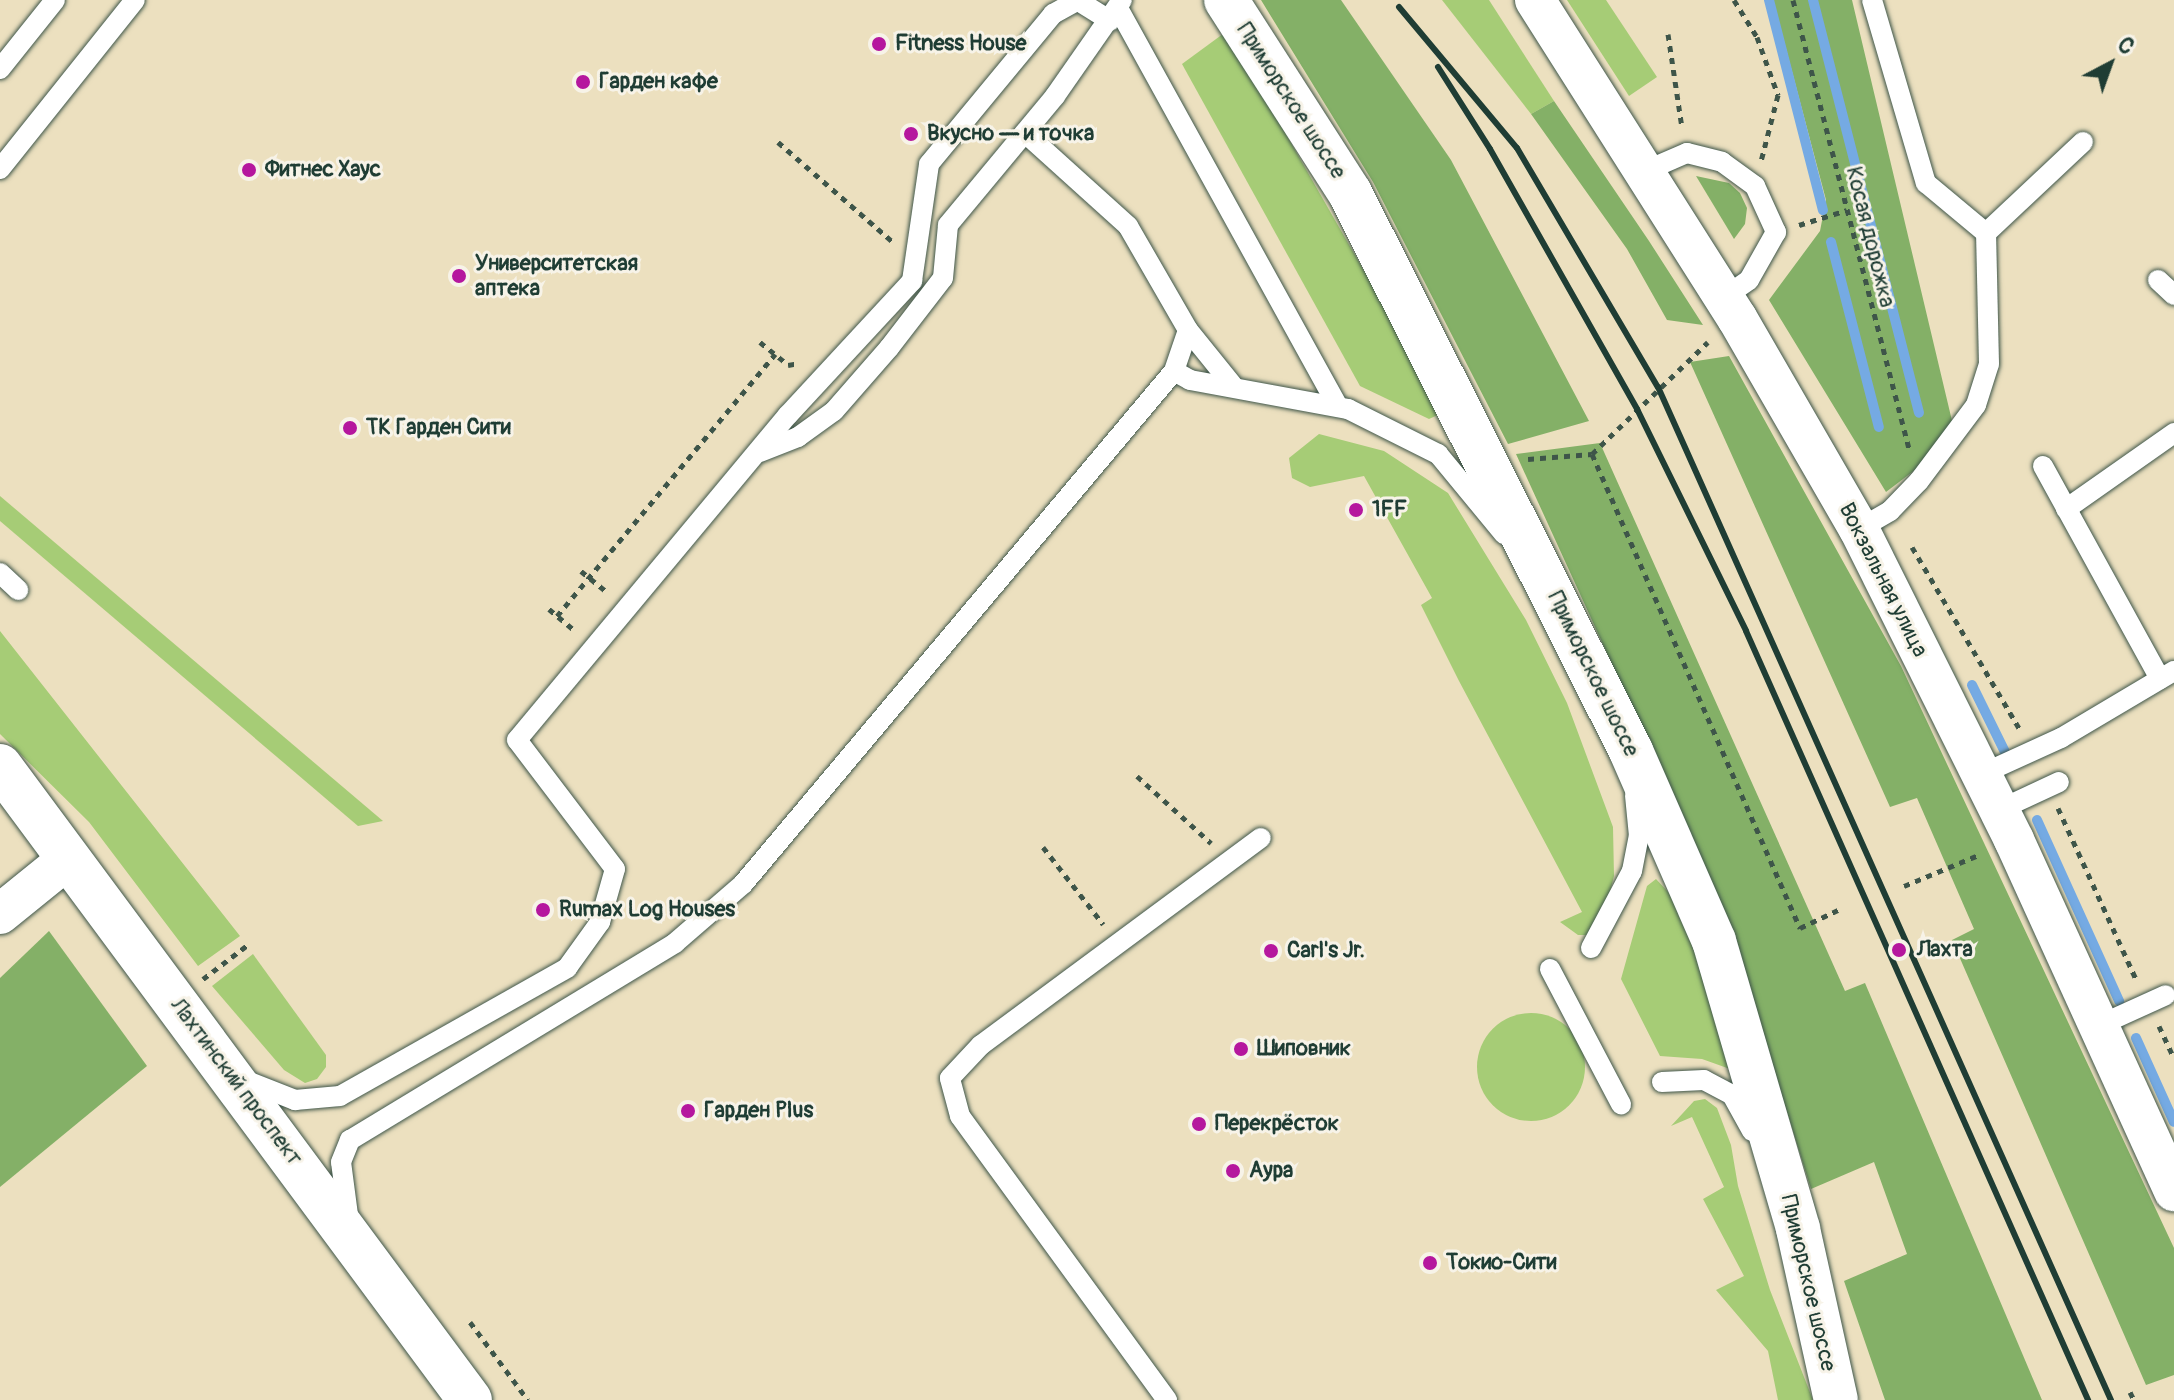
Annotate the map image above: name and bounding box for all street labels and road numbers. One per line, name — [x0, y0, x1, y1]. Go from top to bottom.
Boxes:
street label: Приморское шоссе — [1231, 18, 1351, 184]
street label: Косая дорожка — [1840, 164, 1900, 310]
street label: Вокзальная улица — [1833, 499, 1933, 661]
street label: Приморское шоссе — [1542, 587, 1644, 761]
street label: Лахтинский проспект — [164, 993, 308, 1171]
street label: Приморское шоссе — [1775, 1192, 1841, 1374]

